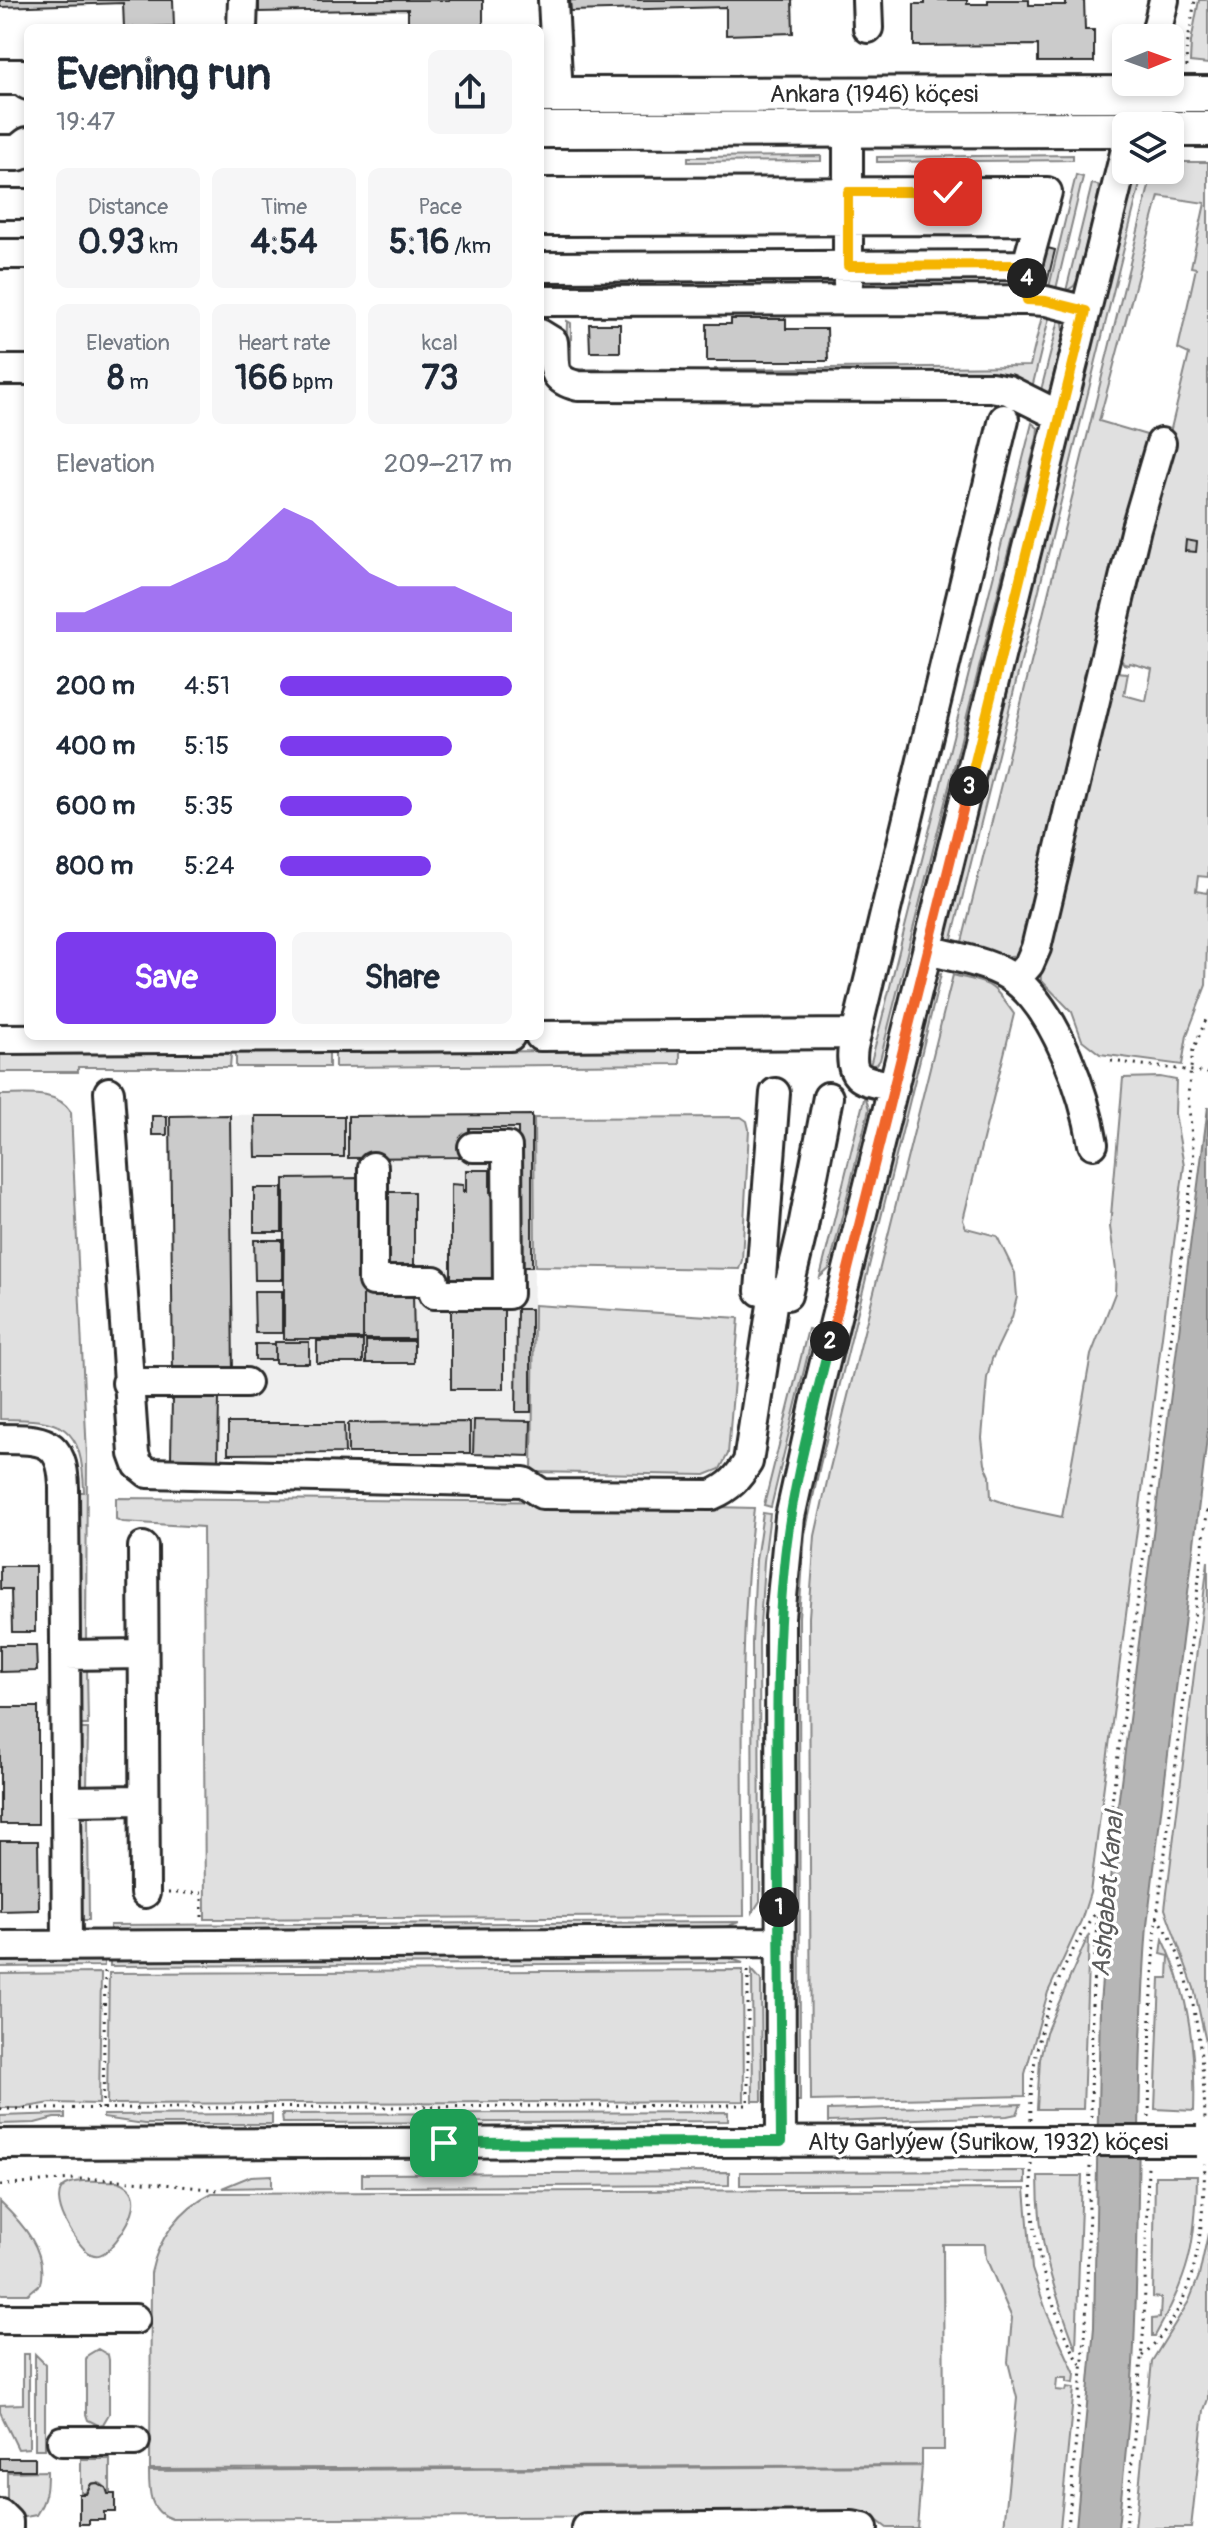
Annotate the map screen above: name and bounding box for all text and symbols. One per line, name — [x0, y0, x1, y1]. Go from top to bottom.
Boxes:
north arrow — [1112, 24, 1184, 96]
map controls — [1112, 24, 1184, 184]
text: Evening run — [56, 48, 271, 103]
button: share — [428, 50, 512, 134]
street label: Ankara (1946) köçesi — [770, 80, 978, 109]
text: 19:47 — [56, 106, 115, 138]
button: layers — [1112, 112, 1184, 184]
pin — [914, 158, 982, 226]
icon: check — [926, 170, 970, 214]
text: Distance — [88, 193, 168, 221]
text: Time — [261, 193, 307, 221]
text: Pace — [418, 193, 462, 221]
text: 0.93 — [78, 221, 145, 264]
text: 4:54 — [251, 221, 317, 264]
text: 5:16 — [389, 221, 450, 264]
text: km — [145, 232, 178, 260]
text: /km — [450, 232, 491, 260]
pin: 4 — [1007, 258, 1047, 298]
text: 4 — [1021, 264, 1033, 292]
text: Elevation — [86, 329, 170, 357]
text: Heart rate — [238, 329, 330, 357]
text: kcal — [422, 329, 458, 357]
text: 8 — [107, 357, 124, 400]
text: 166 — [235, 357, 288, 400]
text: 73 — [422, 357, 458, 400]
text: m — [124, 368, 149, 396]
text: bpm — [288, 368, 333, 396]
text: Elevation — [56, 448, 155, 480]
text: 209–217 m — [384, 448, 512, 480]
text: 200 m — [56, 670, 135, 702]
text: 4:51 — [184, 670, 230, 702]
text: 400 m — [56, 730, 135, 762]
text: 5:15 — [184, 730, 229, 762]
pin: 3 — [949, 766, 989, 806]
text: 3 — [963, 772, 975, 800]
text: 600 m — [56, 790, 135, 822]
text: 5:35 — [184, 790, 234, 822]
text: 800 m — [56, 850, 133, 882]
text: 5:24 — [184, 850, 235, 882]
button: Save — [56, 932, 276, 1024]
button: Share — [292, 932, 512, 1024]
pin: 2 — [810, 1321, 850, 1361]
text: 2 — [824, 1327, 836, 1355]
water label: Ashgabat Kanal — [1085, 1807, 1131, 1978]
pin: 1 — [759, 1887, 799, 1927]
text: 1 — [775, 1893, 783, 1921]
pin — [410, 2109, 478, 2177]
icon: arrive — [422, 2121, 466, 2165]
street label: Alty Garlyýew (Surikow, 1932) köçesi — [808, 2128, 1168, 2157]

